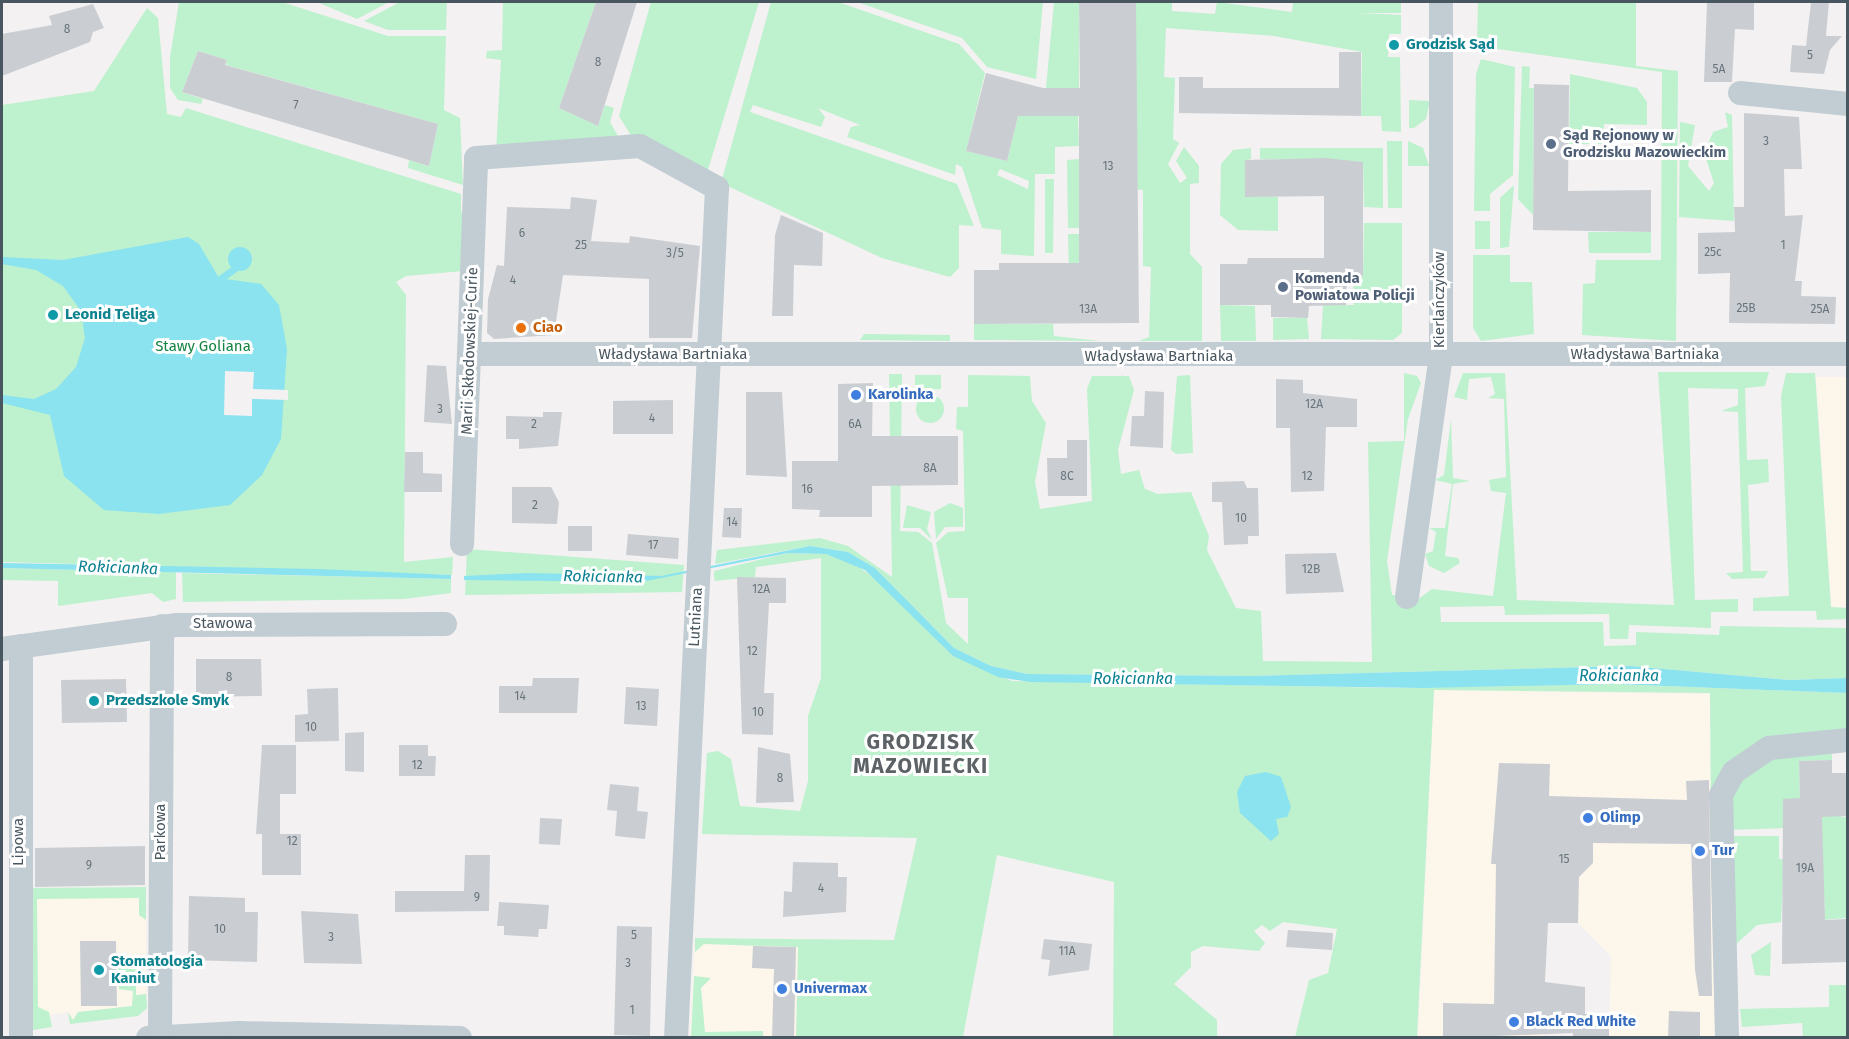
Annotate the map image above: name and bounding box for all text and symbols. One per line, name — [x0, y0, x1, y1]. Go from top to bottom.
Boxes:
house number: 8 — [64, 23, 70, 37]
place label: Grodzisk Sąd — [1406, 36, 1495, 54]
marker: Grodzisk Sąd — [1387, 38, 1401, 52]
house number: 5 — [1807, 49, 1813, 63]
house number: 8 — [595, 56, 601, 70]
house number: 5A — [1713, 63, 1725, 77]
house number: 7 — [293, 99, 299, 113]
place label: Sąd Rejonowy w Grodzisku Mazowieckim — [1563, 126, 1726, 161]
house number: 3 — [1763, 135, 1769, 149]
marker: Sąd Rejonowy w Grodzisku Mazowieckim — [1544, 137, 1558, 151]
house number: 13 — [1102, 160, 1114, 174]
house number: 6 — [519, 227, 525, 241]
house number: 25 — [575, 239, 587, 253]
house number: 1 — [1780, 239, 1786, 253]
house number: 25c — [1704, 246, 1722, 260]
house number: 3/5 — [666, 247, 684, 261]
street label: Kierlańczyków — [1431, 252, 1449, 348]
street label: Marii Skłodowskiej-Curie — [458, 267, 482, 435]
place label: Komenda Powiatowa Policji — [1295, 269, 1415, 304]
house number: 4 — [510, 274, 516, 288]
marker: Komenda Powiatowa Policji — [1276, 280, 1290, 294]
house number: 25B — [1736, 302, 1756, 316]
house number: 13A — [1079, 303, 1097, 317]
house number: 25A — [1811, 303, 1829, 317]
place label: Leonid Teliga — [65, 306, 155, 324]
marker: Leonid Teliga — [46, 308, 60, 322]
place label: Ciao — [533, 319, 563, 337]
marker: Ciao — [514, 321, 528, 335]
park label: Stawy Goliana — [155, 338, 251, 356]
street label: Władysława Bartniaka — [599, 346, 747, 364]
street label: Władysława Bartniaka — [1571, 346, 1719, 364]
street label: Władysława Bartniaka — [1085, 348, 1233, 366]
place label: Karolinka — [868, 386, 934, 404]
marker: Karolinka — [849, 388, 863, 402]
house number: 12A — [1305, 398, 1323, 412]
house number: 3 — [437, 403, 443, 417]
house number: 4 — [649, 412, 655, 426]
house number: 2 — [531, 418, 537, 432]
house number: 6A — [848, 418, 862, 432]
house number: 8A — [923, 462, 937, 476]
house number: 8C — [1060, 470, 1074, 484]
house number: 12 — [1301, 470, 1313, 484]
house number: 16 — [801, 483, 813, 497]
house number: 2 — [532, 499, 538, 513]
house number: 10 — [1235, 512, 1247, 526]
house number: 14 — [726, 516, 738, 530]
house number: 17 — [648, 539, 658, 553]
water label: Rokicianka — [78, 557, 158, 579]
house number: 12B — [1302, 563, 1320, 577]
water label: Rokicianka — [563, 567, 643, 587]
house number: 12A — [752, 583, 770, 597]
street label: Lutniana — [685, 587, 707, 647]
street label: Stawowa — [193, 615, 253, 633]
house number: 12 — [746, 645, 758, 659]
water label: Rokicianka — [1579, 666, 1659, 686]
water label: Rokicianka — [1093, 669, 1173, 689]
house number: 8 — [226, 671, 232, 685]
house number: 14 — [514, 690, 526, 704]
place label: Przedszkole Smyk — [106, 692, 229, 710]
marker: Przedszkole Smyk — [87, 694, 101, 708]
house number: 13 — [635, 700, 647, 714]
house number: 10 — [752, 706, 764, 720]
house number: 10 — [305, 721, 317, 735]
district label: GRODZISK MAZOWIECKI — [853, 729, 989, 779]
house number: 12 — [411, 759, 423, 773]
house number: 8 — [777, 772, 783, 786]
street label: Parkowa — [152, 804, 170, 860]
place label: Olimp — [1600, 809, 1641, 827]
marker: Olimp — [1581, 811, 1595, 825]
street label: Lipowa — [10, 818, 28, 866]
house number: 12 — [286, 835, 298, 849]
place label: Tur — [1712, 842, 1734, 860]
marker: Tur — [1693, 844, 1707, 858]
house number: 15 — [1558, 853, 1570, 867]
house number: 9 — [86, 859, 92, 873]
house number: 19A — [1796, 862, 1814, 876]
house number: 4 — [818, 882, 824, 896]
house number: 9 — [474, 891, 480, 905]
house number: 10 — [214, 923, 226, 937]
house number: 5 — [631, 929, 637, 943]
house number: 3 — [328, 931, 334, 945]
house number: 11A — [1058, 945, 1076, 959]
place label: Stomatologia Kaniut — [111, 952, 203, 987]
house number: 3 — [625, 957, 631, 971]
marker: Stomatologia Kaniut — [92, 963, 106, 977]
place label: Univermax — [794, 980, 867, 998]
marker: Univermax — [775, 982, 789, 996]
house number: 1 — [629, 1004, 635, 1018]
place label: Black Red White — [1526, 1013, 1636, 1031]
marker: Black Red White — [1507, 1015, 1521, 1029]

